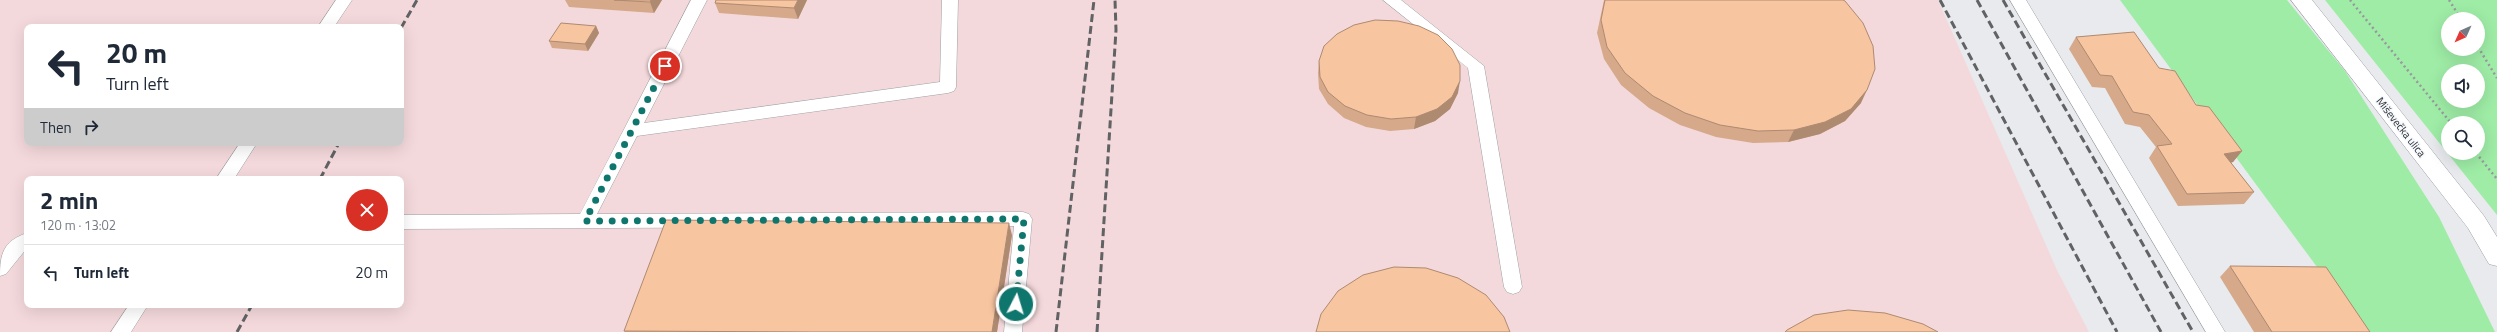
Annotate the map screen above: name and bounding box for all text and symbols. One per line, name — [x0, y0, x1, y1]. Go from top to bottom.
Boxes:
north arrow — [2441, 12, 2485, 56]
map controls — [2441, 12, 2485, 160]
text: 20 m — [106, 31, 167, 74]
icon: left — [40, 40, 92, 92]
pin — [648, 49, 682, 83]
icon: arrive — [654, 55, 676, 77]
button: sound — [2441, 64, 2485, 108]
text: Turn left — [106, 70, 169, 97]
street label: Miševečka ulica — [2373, 94, 2430, 161]
text: Then — [40, 116, 72, 139]
icon: right — [80, 116, 102, 138]
button: search — [2441, 116, 2485, 160]
text: 2 min — [40, 182, 98, 218]
button: close — [346, 189, 388, 231]
text: 120 m · 13:02 — [40, 215, 116, 235]
text: Turn left — [74, 261, 129, 284]
text: 20 m — [355, 261, 388, 284]
icon: left — [40, 262, 62, 284]
position arrow — [995, 283, 1037, 325]

